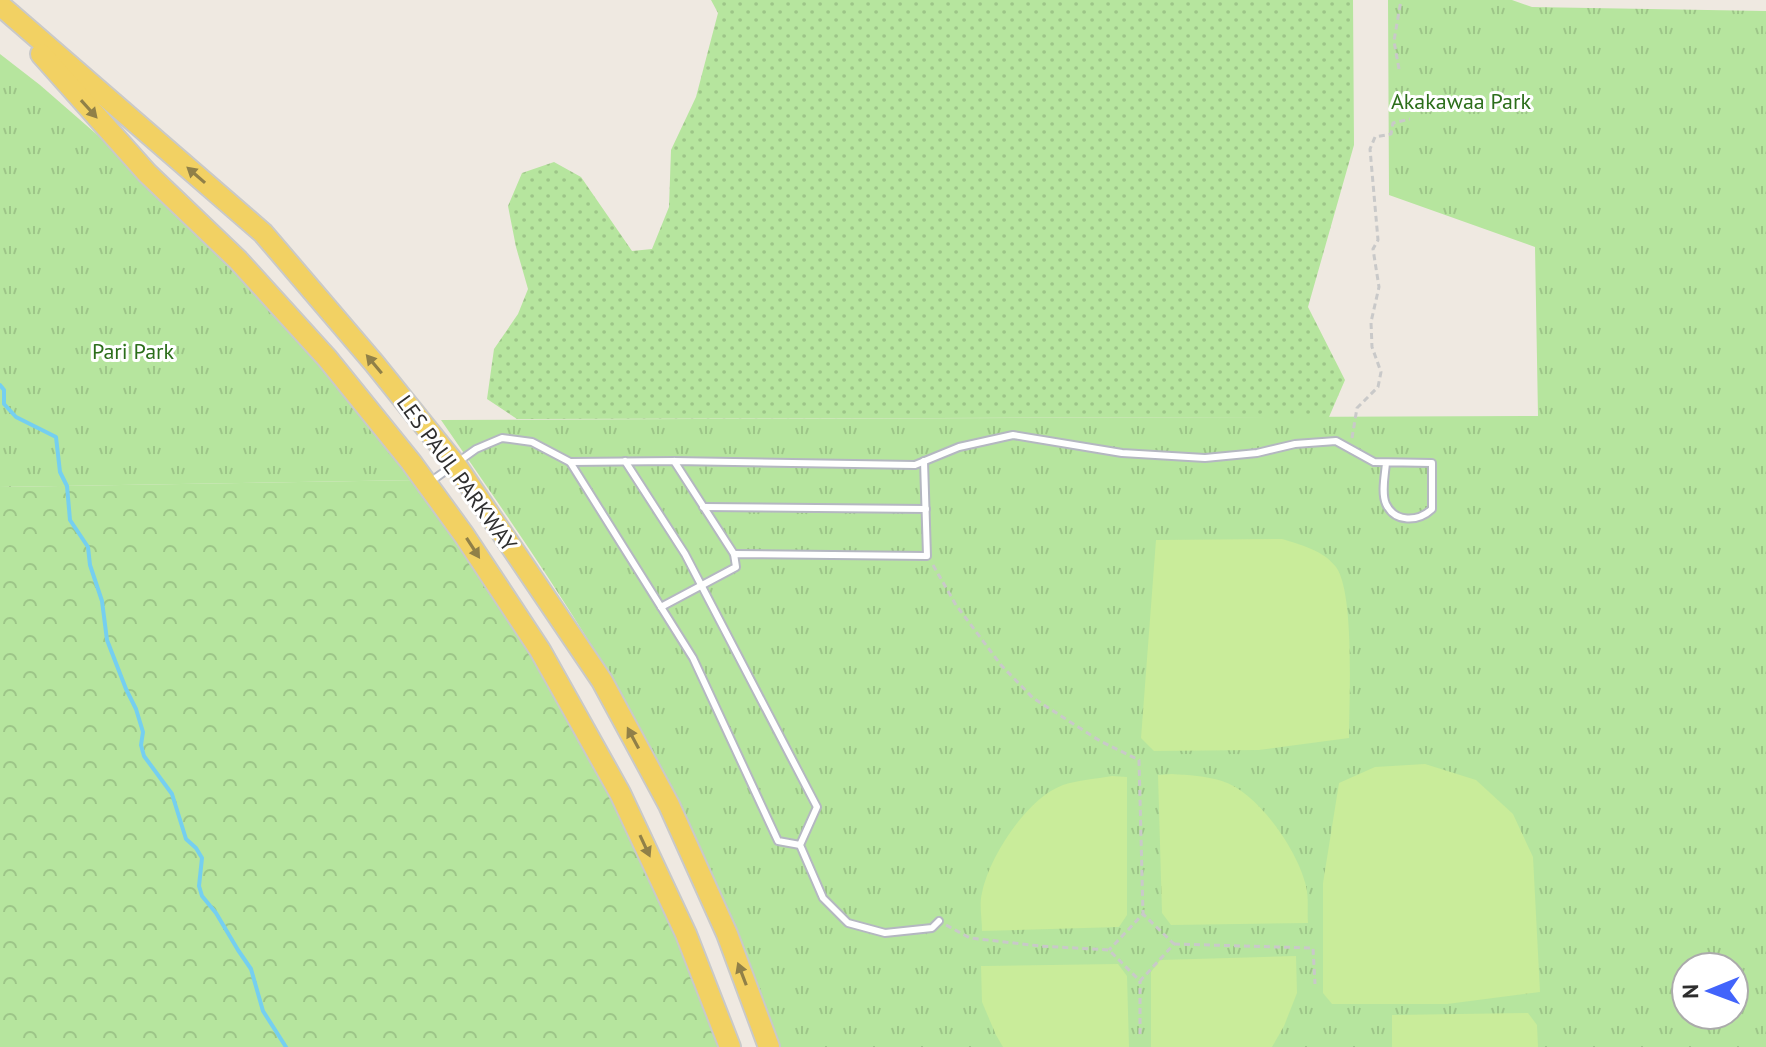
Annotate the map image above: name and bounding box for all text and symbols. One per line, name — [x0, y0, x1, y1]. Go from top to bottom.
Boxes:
park label: Akakawaa Park — [1391, 87, 1532, 115]
one-way arrow — [80, 99, 98, 118]
one-way arrow — [187, 167, 207, 184]
park label: Pari Park — [92, 337, 175, 365]
one-way arrow — [366, 354, 383, 374]
street label: LES PAUL PARKWAY — [391, 389, 524, 557]
one-way arrow — [465, 537, 479, 559]
one-way arrow — [626, 727, 639, 750]
one-way arrow — [638, 834, 651, 857]
north arrow — [1670, 951, 1750, 1031]
one-way arrow — [735, 962, 748, 986]
text: N — [1676, 984, 1704, 999]

